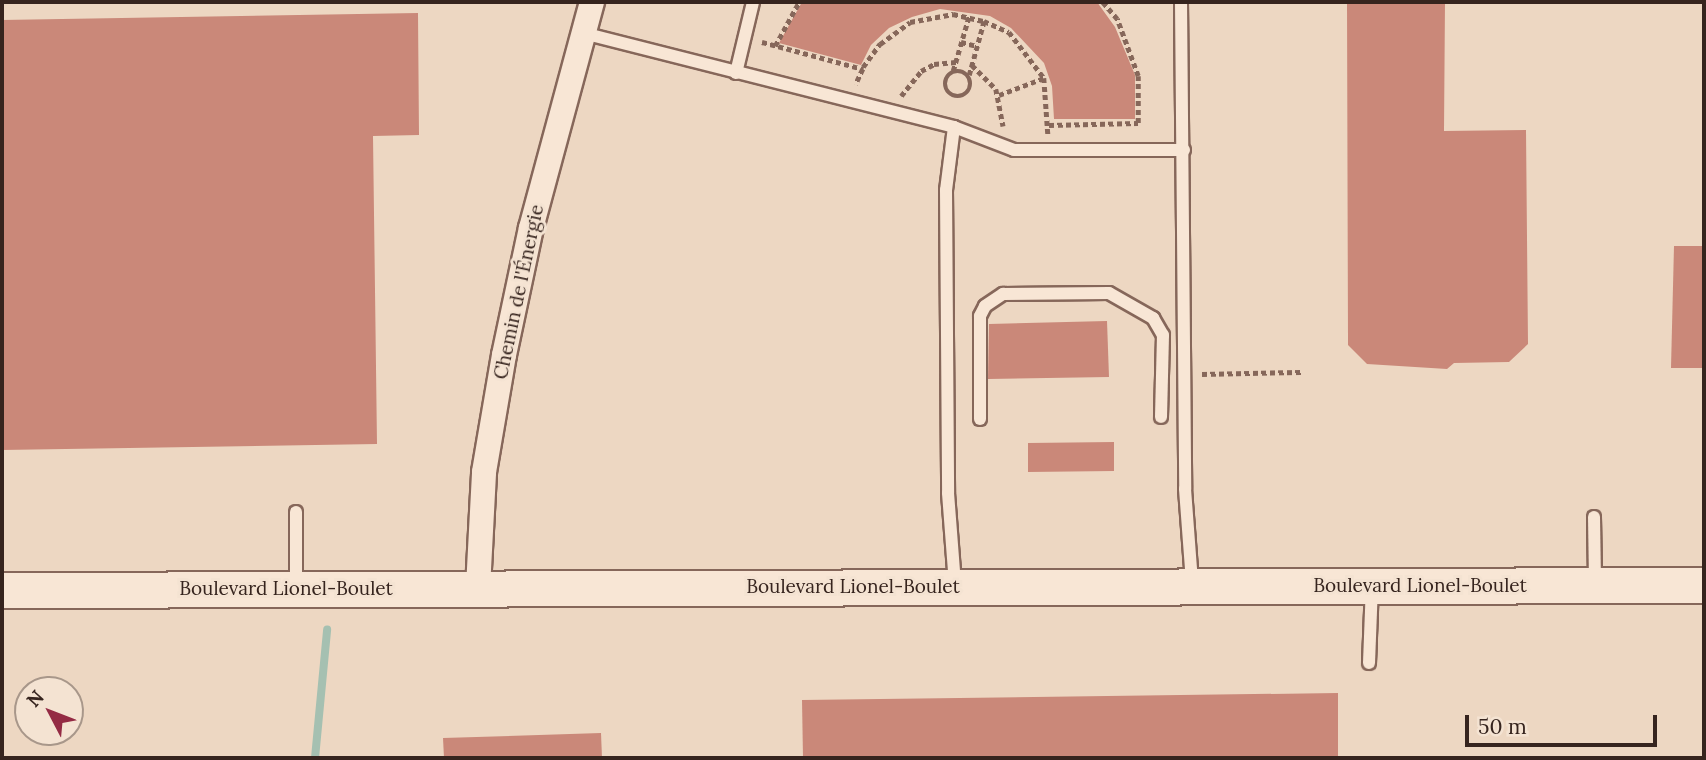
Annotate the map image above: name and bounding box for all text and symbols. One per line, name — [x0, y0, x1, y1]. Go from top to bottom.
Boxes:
street label: Chemin de l'Énergie — [489, 203, 549, 381]
street label: Boulevard Lionel-Boulet — [1313, 575, 1527, 597]
street label: Boulevard Lionel-Boulet — [746, 576, 960, 598]
street label: Boulevard Lionel-Boulet — [179, 578, 393, 600]
north arrow — [14, 676, 84, 746]
text: N — [21, 685, 49, 712]
scale bar — [1468, 700, 1660, 744]
text: 50 m — [1478, 713, 1527, 740]

